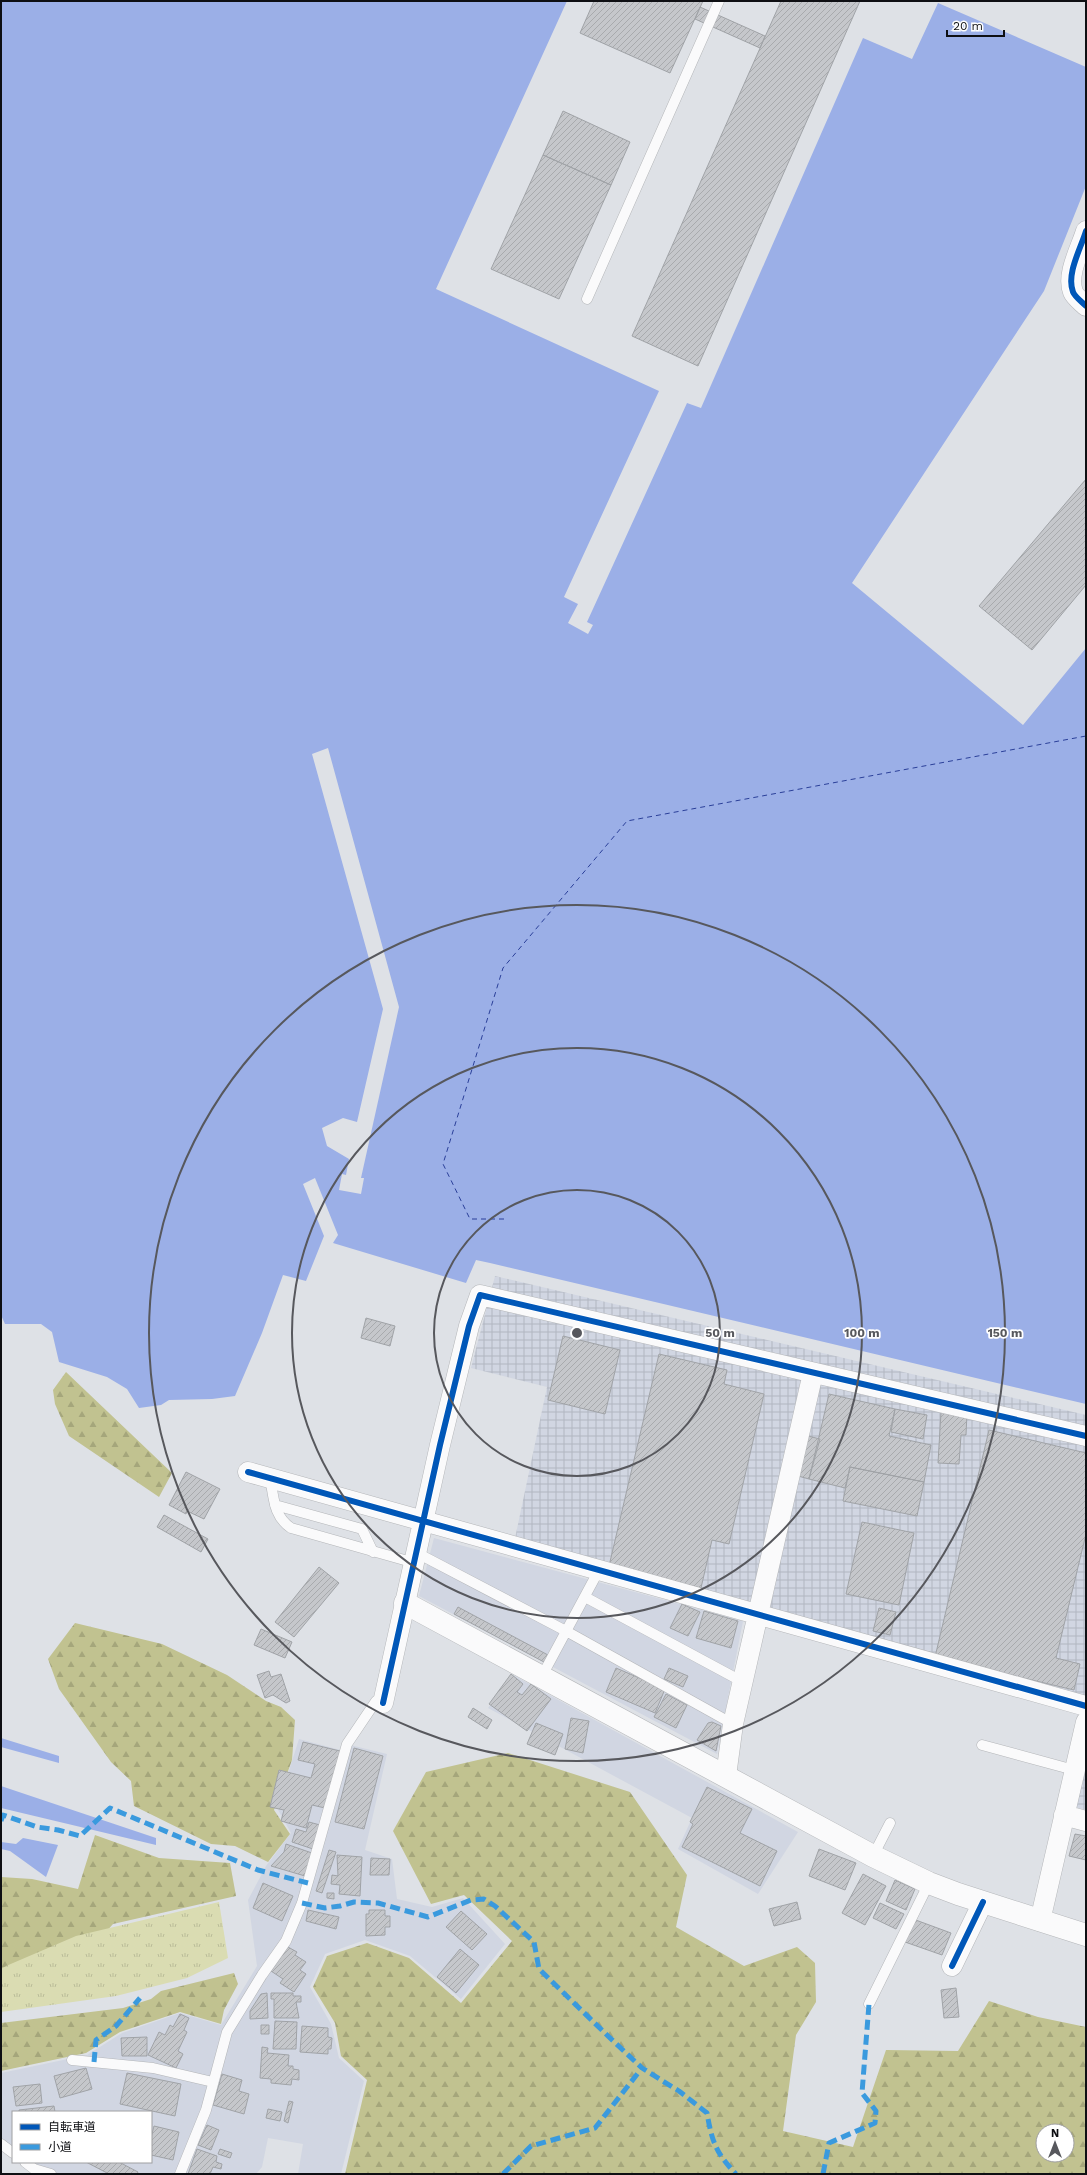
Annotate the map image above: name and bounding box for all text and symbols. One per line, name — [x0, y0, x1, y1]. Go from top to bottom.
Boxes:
scale bar — [947, 12, 1004, 38]
text: 20 m — [953, 19, 983, 33]
centre of rings — [570, 1326, 584, 1340]
text: 50 m — [705, 1326, 735, 1340]
text: 100 m — [844, 1326, 880, 1340]
text: 150 m — [988, 1326, 1022, 1340]
legend — [12, 2111, 152, 2163]
text: 自転車道 — [48, 2120, 96, 2134]
north arrow — [1035, 2123, 1075, 2163]
text: N — [1051, 2127, 1059, 2140]
text: 小道 — [48, 2140, 72, 2154]

